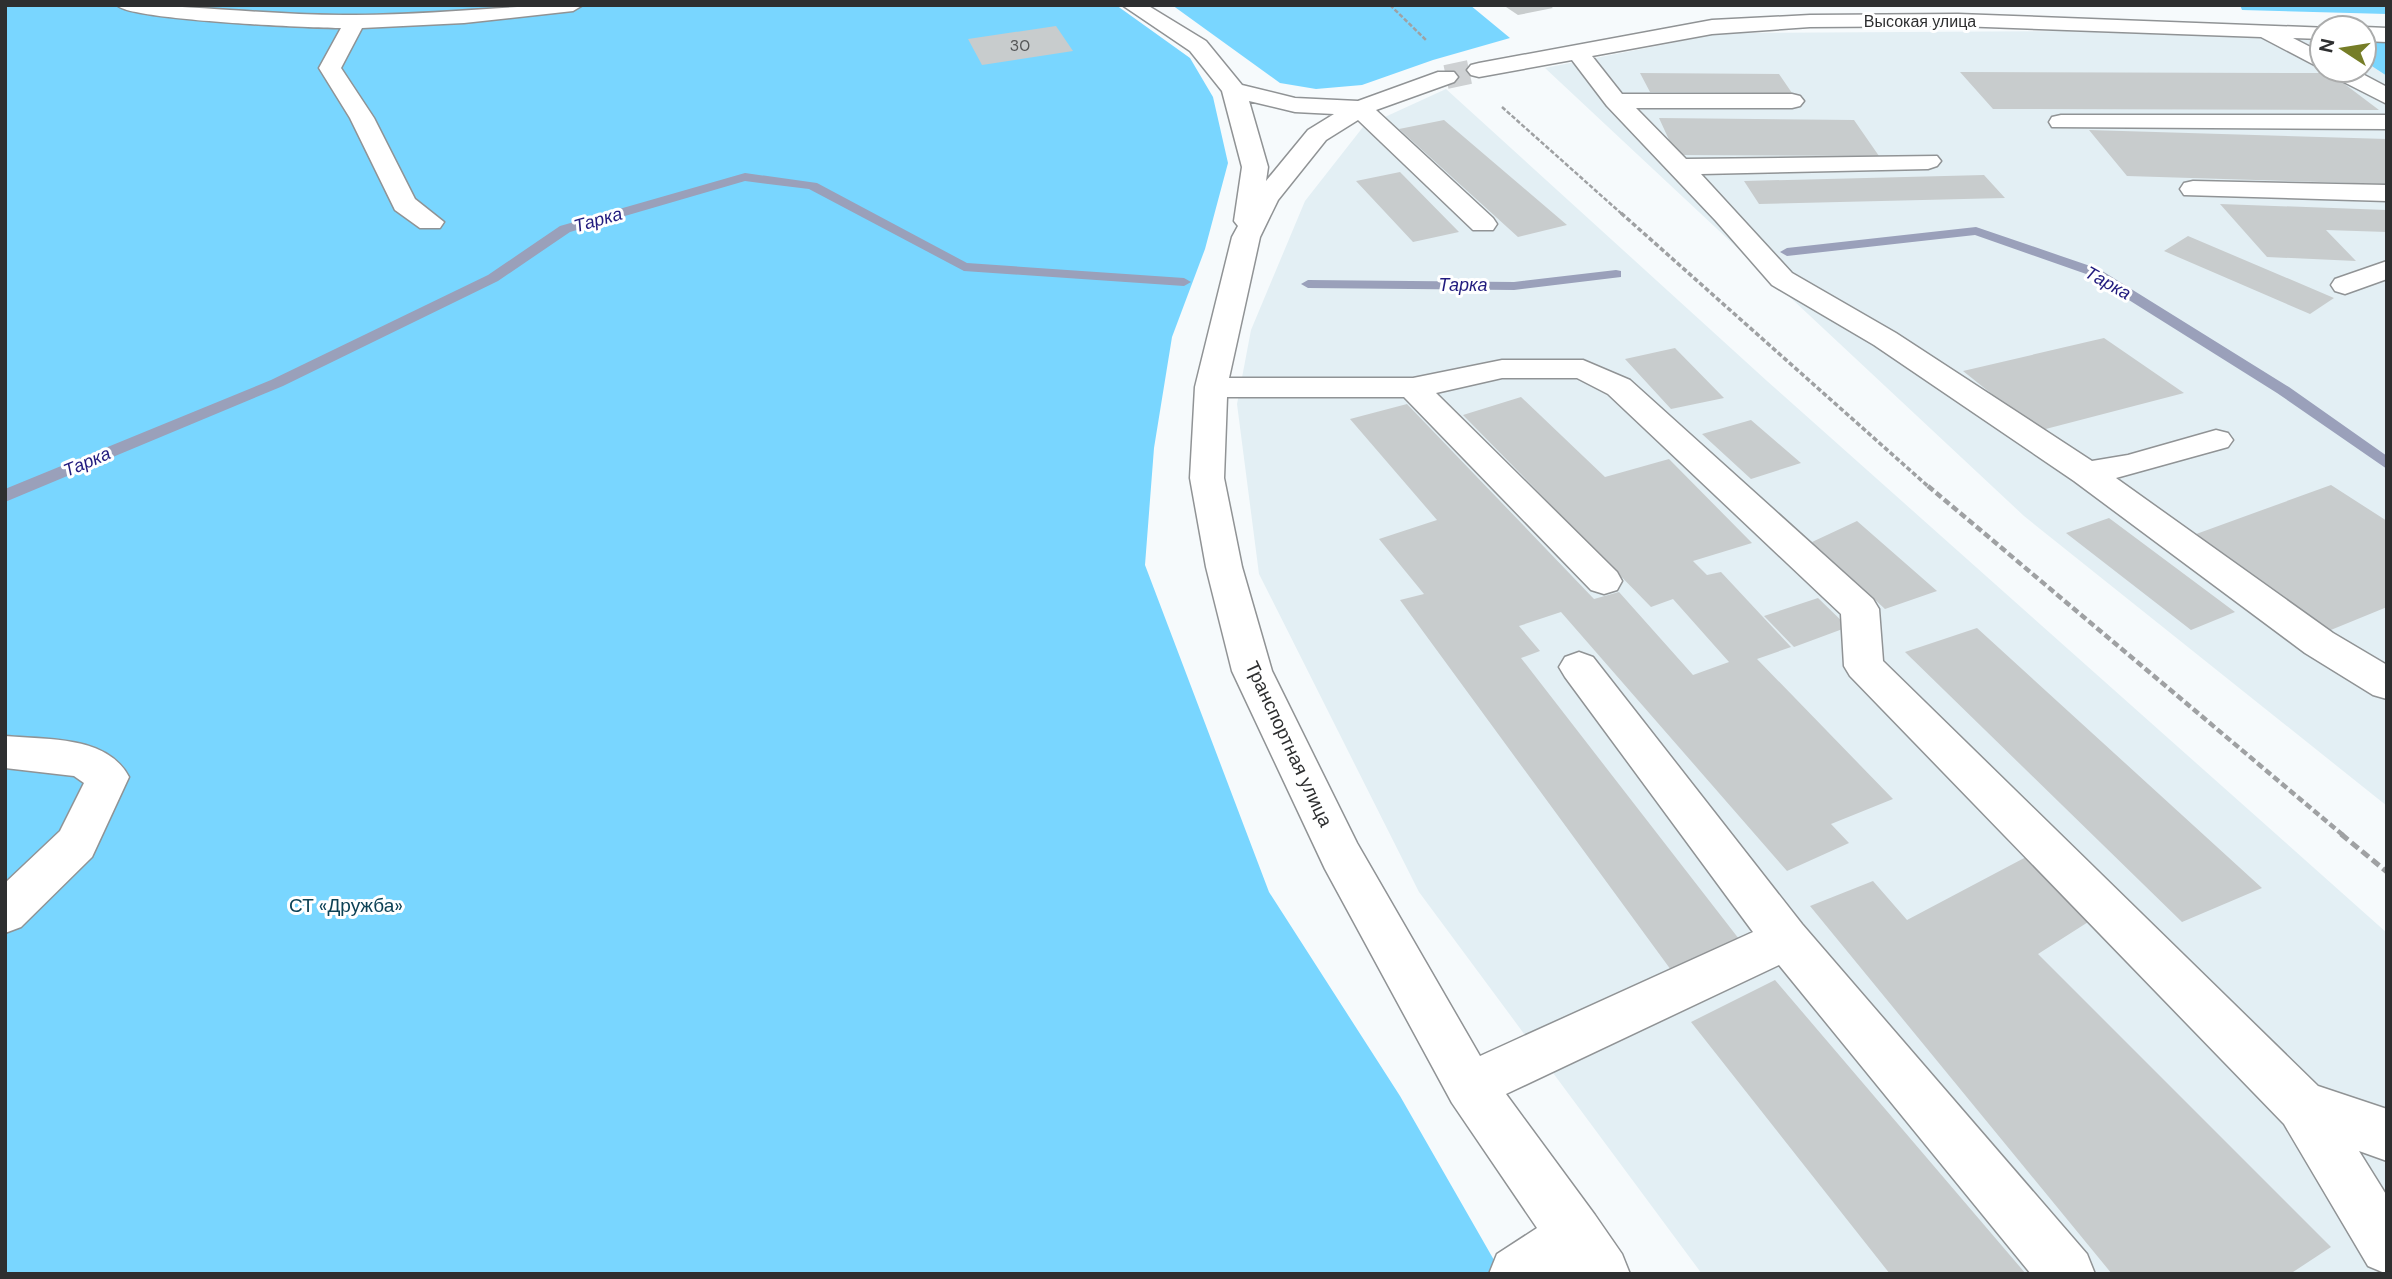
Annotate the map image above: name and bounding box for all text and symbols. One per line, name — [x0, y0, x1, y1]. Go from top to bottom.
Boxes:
street label: Высокая улица — [1864, 11, 1976, 32]
north arrow — [2308, 14, 2378, 84]
house number: 30 — [1010, 35, 1030, 56]
text: N — [2313, 36, 2341, 55]
water label: Тарка — [571, 202, 625, 238]
water label: Тарка — [2081, 261, 2135, 305]
water label: Тарка — [1438, 273, 1488, 297]
water label: Тарка — [60, 441, 114, 483]
street label: Транспортная улица — [1240, 657, 1339, 831]
park label: СТ «Дружба» — [289, 893, 403, 918]

